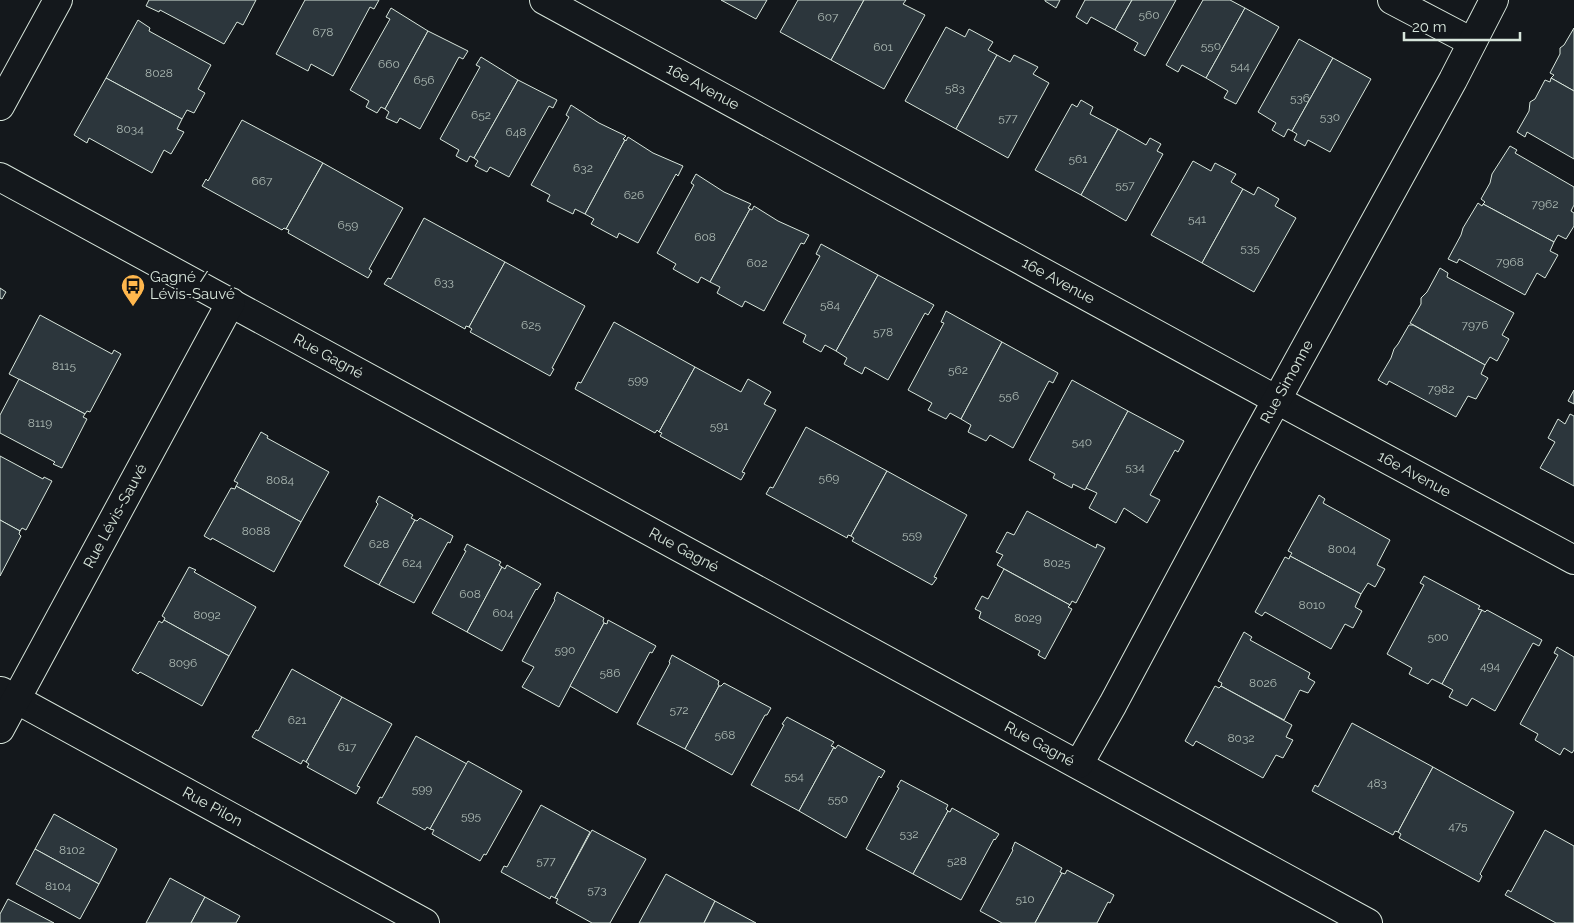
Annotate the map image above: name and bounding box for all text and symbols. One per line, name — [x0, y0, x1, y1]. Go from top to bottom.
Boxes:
house number: 560 — [1138, 8, 1160, 22]
house number: 607 — [818, 10, 839, 24]
scale bar — [1404, 10, 1520, 42]
text: 20 m — [1412, 18, 1447, 36]
house number: 678 — [313, 25, 333, 39]
house number: 550 — [1201, 39, 1221, 53]
house number: 601 — [873, 40, 893, 54]
house number: 660 — [378, 57, 400, 71]
house number: 544 — [1230, 59, 1250, 73]
street label: 16e Avenue — [663, 60, 743, 114]
house number: 8028 — [145, 66, 173, 80]
house number: 656 — [413, 73, 435, 87]
house number: 583 — [945, 81, 965, 95]
house number: 536 — [1290, 91, 1310, 105]
house number: 652 — [471, 108, 491, 122]
house number: 530 — [1320, 110, 1340, 124]
house number: 577 — [998, 111, 1018, 125]
house number: 8034 — [116, 122, 144, 136]
house number: 648 — [506, 125, 526, 139]
house number: 561 — [1069, 152, 1087, 166]
house number: 632 — [573, 161, 593, 175]
house number: 667 — [252, 174, 273, 188]
house number: 557 — [1115, 178, 1135, 192]
house number: 626 — [624, 188, 644, 202]
house number: 7962 — [1532, 197, 1558, 211]
house number: 541 — [1188, 212, 1206, 226]
house number: 659 — [338, 218, 358, 232]
house number: 608 — [694, 230, 716, 244]
house number: 535 — [1240, 241, 1260, 255]
street label: 16e Avenue — [1019, 254, 1098, 308]
house number: 7968 — [1496, 255, 1524, 269]
house number: 602 — [747, 256, 767, 270]
place label: Gagné / Lévis-Sauvé — [150, 268, 235, 303]
bus stop icon: Gagné / Lévis-Sauvé — [120, 273, 146, 307]
house number: 633 — [434, 275, 454, 289]
house number: 584 — [820, 298, 841, 312]
house number: 625 — [521, 318, 541, 332]
house number: 7976 — [1462, 318, 1489, 332]
house number: 578 — [873, 325, 893, 339]
street label: Rue Gagné — [290, 330, 367, 382]
street label: Rue Simonne — [1256, 337, 1317, 427]
house number: 8115 — [52, 359, 76, 373]
house number: 562 — [948, 363, 968, 377]
house number: 599 — [628, 373, 648, 387]
house number: 7982 — [1428, 382, 1454, 396]
house number: 556 — [999, 389, 1019, 403]
house number: 8119 — [28, 416, 52, 430]
house number: 591 — [710, 419, 728, 433]
house number: 540 — [1072, 435, 1092, 449]
street label: 16e Avenue — [1375, 447, 1454, 501]
house number: 534 — [1125, 460, 1145, 474]
street label: Rue Lévis-Sauvé — [80, 461, 151, 571]
house number: 569 — [819, 471, 839, 485]
house number: 8084 — [266, 473, 295, 487]
house number: 8088 — [242, 524, 270, 538]
street label: Rue Gagné — [646, 524, 722, 576]
house number: 559 — [902, 528, 922, 542]
house number: 628 — [369, 537, 389, 551]
house number: 8004 — [1328, 542, 1357, 556]
house number: 624 — [402, 556, 422, 570]
house number: 8025 — [1043, 556, 1071, 570]
house number: 608 — [459, 587, 481, 601]
house number: 8010 — [1299, 598, 1325, 612]
house number: 604 — [492, 606, 514, 620]
house number: 8092 — [193, 608, 221, 622]
house number: 8029 — [1014, 611, 1042, 625]
house number: 500 — [1427, 630, 1449, 644]
house number: 590 — [555, 643, 575, 657]
house number: 8096 — [169, 656, 197, 670]
house number: 494 — [1480, 659, 1501, 673]
house number: 586 — [600, 666, 620, 680]
house number: 8026 — [1249, 676, 1277, 690]
house number: 572 — [669, 703, 689, 717]
house number: 621 — [288, 713, 306, 727]
street label: Rue Gagné — [1001, 718, 1078, 770]
house number: 568 — [715, 728, 735, 742]
house number: 8032 — [1227, 731, 1255, 745]
house number: 617 — [338, 740, 357, 754]
house number: 554 — [784, 769, 804, 783]
house number: 483 — [1367, 776, 1387, 790]
house number: 599 — [412, 782, 432, 796]
street label: Rue Pilon — [179, 783, 246, 830]
house number: 550 — [828, 792, 848, 806]
house number: 595 — [461, 809, 482, 823]
house number: 475 — [1448, 819, 1468, 833]
house number: 532 — [899, 827, 919, 841]
house number: 8102 — [59, 843, 85, 857]
house number: 577 — [536, 854, 556, 868]
house number: 528 — [947, 854, 967, 868]
house number: 8104 — [45, 879, 72, 893]
house number: 573 — [587, 883, 607, 897]
house number: 510 — [1015, 892, 1035, 906]

